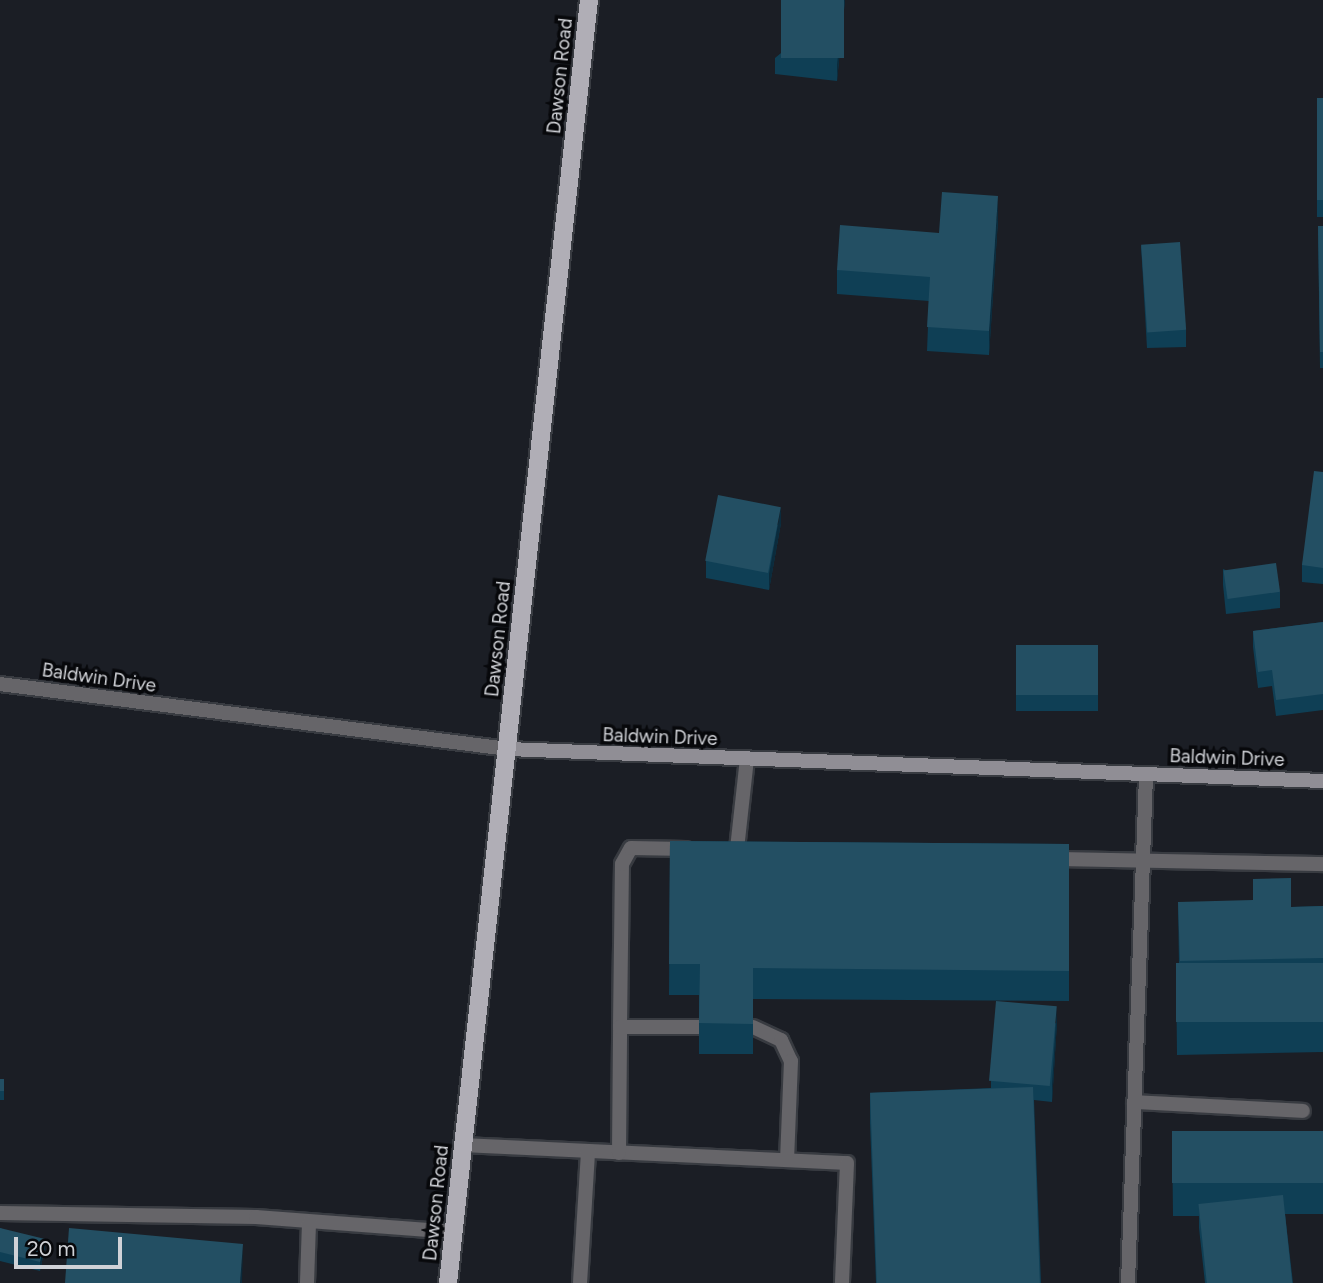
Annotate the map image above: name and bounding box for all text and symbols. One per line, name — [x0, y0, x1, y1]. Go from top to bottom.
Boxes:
street label: Dawson Road — [543, 17, 577, 135]
street label: Dawson Road — [481, 580, 515, 698]
street label: Baldwin Drive — [40, 659, 158, 697]
street label: Baldwin Drive — [602, 724, 718, 750]
street label: Baldwin Drive — [1169, 745, 1285, 771]
street label: Dawson Road — [419, 1144, 453, 1262]
scale bar — [18, 1224, 126, 1268]
text: 20 m — [27, 1236, 75, 1261]

